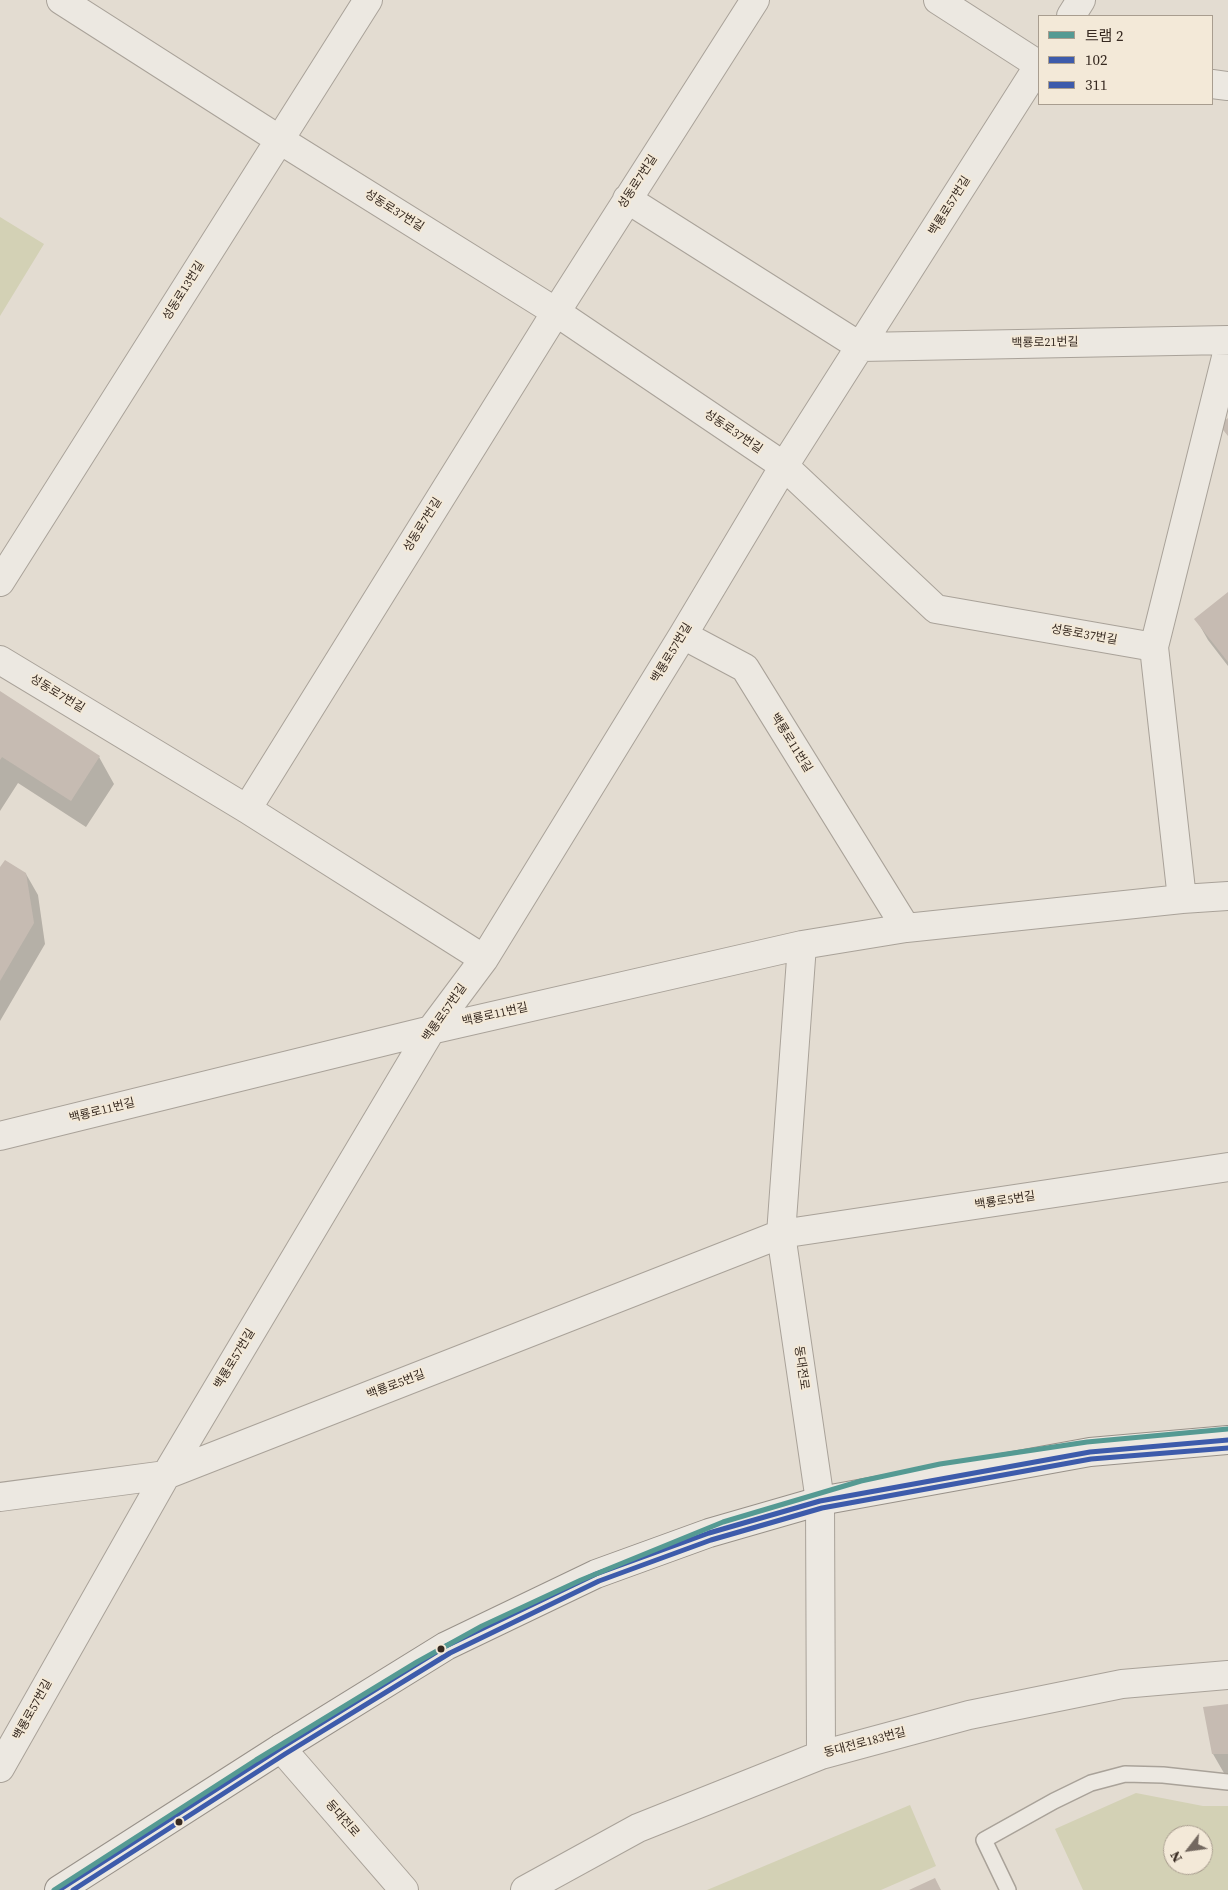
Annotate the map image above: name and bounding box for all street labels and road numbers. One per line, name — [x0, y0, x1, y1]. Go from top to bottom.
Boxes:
street label: 성동로7번길 — [615, 152, 661, 212]
street label: 백룡로57번길 — [926, 174, 974, 238]
street label: 성동로37번길 — [362, 187, 426, 235]
street label: 성동로13번길 — [160, 259, 208, 323]
street label: 백룡로21번길 — [1011, 335, 1079, 351]
street label: 성동로37번길 — [701, 407, 765, 457]
street label: 성동로7번길 — [401, 495, 445, 555]
street label: 백룡로57번길 — [649, 620, 695, 686]
street label: 성동로37번길 — [1050, 622, 1118, 648]
street label: 성동로7번길 — [27, 672, 87, 716]
street label: 백룡로11번길 — [767, 711, 815, 775]
street label: 백룡로57번길 — [420, 981, 470, 1045]
street label: 백룡로11번길 — [461, 1000, 529, 1030]
street label: 백룡로11번길 — [68, 1096, 136, 1126]
street label: 백룡로5번길 — [974, 1189, 1036, 1213]
street label: 백룡로57번길 — [212, 1326, 258, 1392]
street label: 동대전로 — [791, 1345, 811, 1391]
street label: 백룡로5번길 — [365, 1367, 427, 1403]
street label: 백룡로57번길 — [10, 1677, 56, 1743]
street label: 동대전로183번길 — [822, 1725, 908, 1761]
street label: 동대전로 — [322, 1798, 362, 1840]

